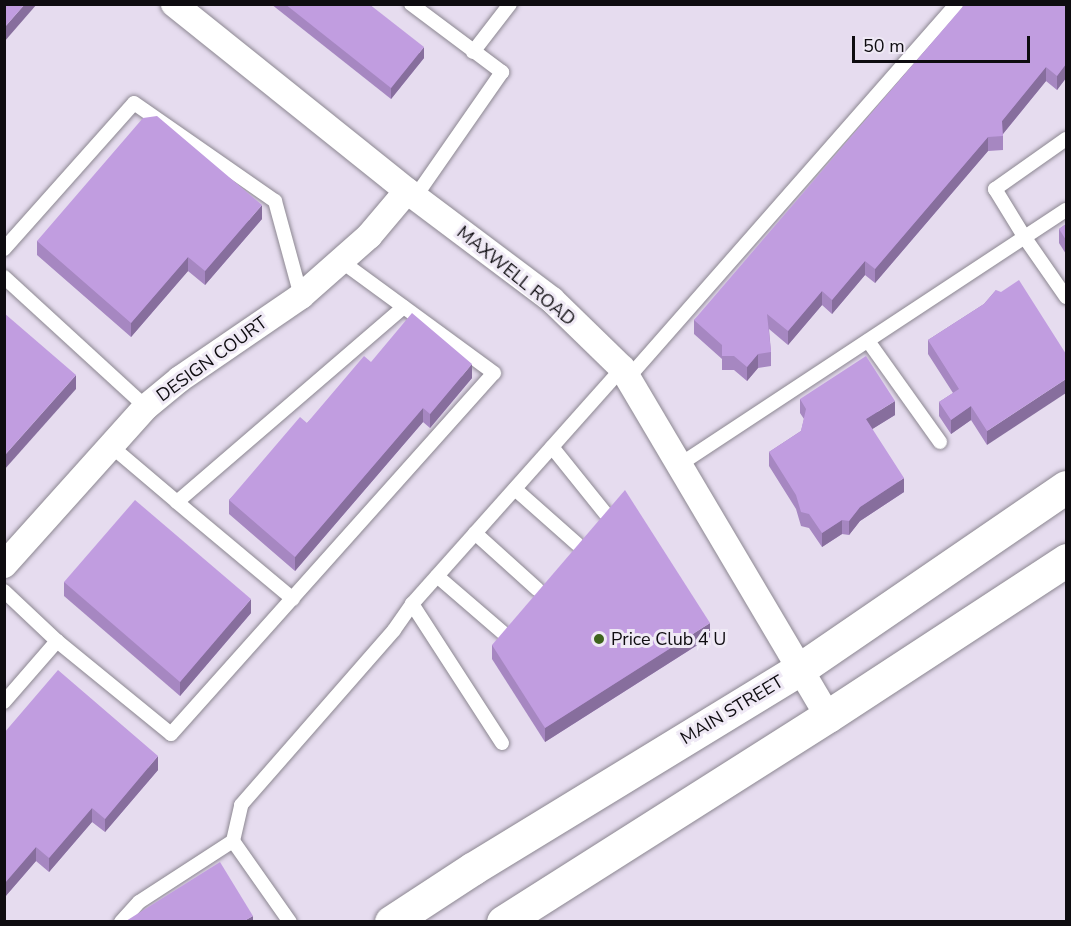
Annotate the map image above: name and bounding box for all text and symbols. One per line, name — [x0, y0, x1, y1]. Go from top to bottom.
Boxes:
scale bar — [855, 24, 1034, 62]
text: 50 m — [863, 34, 905, 58]
street label: MAXWELL ROAD — [452, 222, 580, 330]
street label: DESIGN COURT — [152, 312, 272, 406]
place label: Price Club 4 U — [611, 628, 726, 650]
marker: Price Club 4 U — [592, 632, 606, 646]
street label: MAIN STREET — [677, 671, 787, 749]

